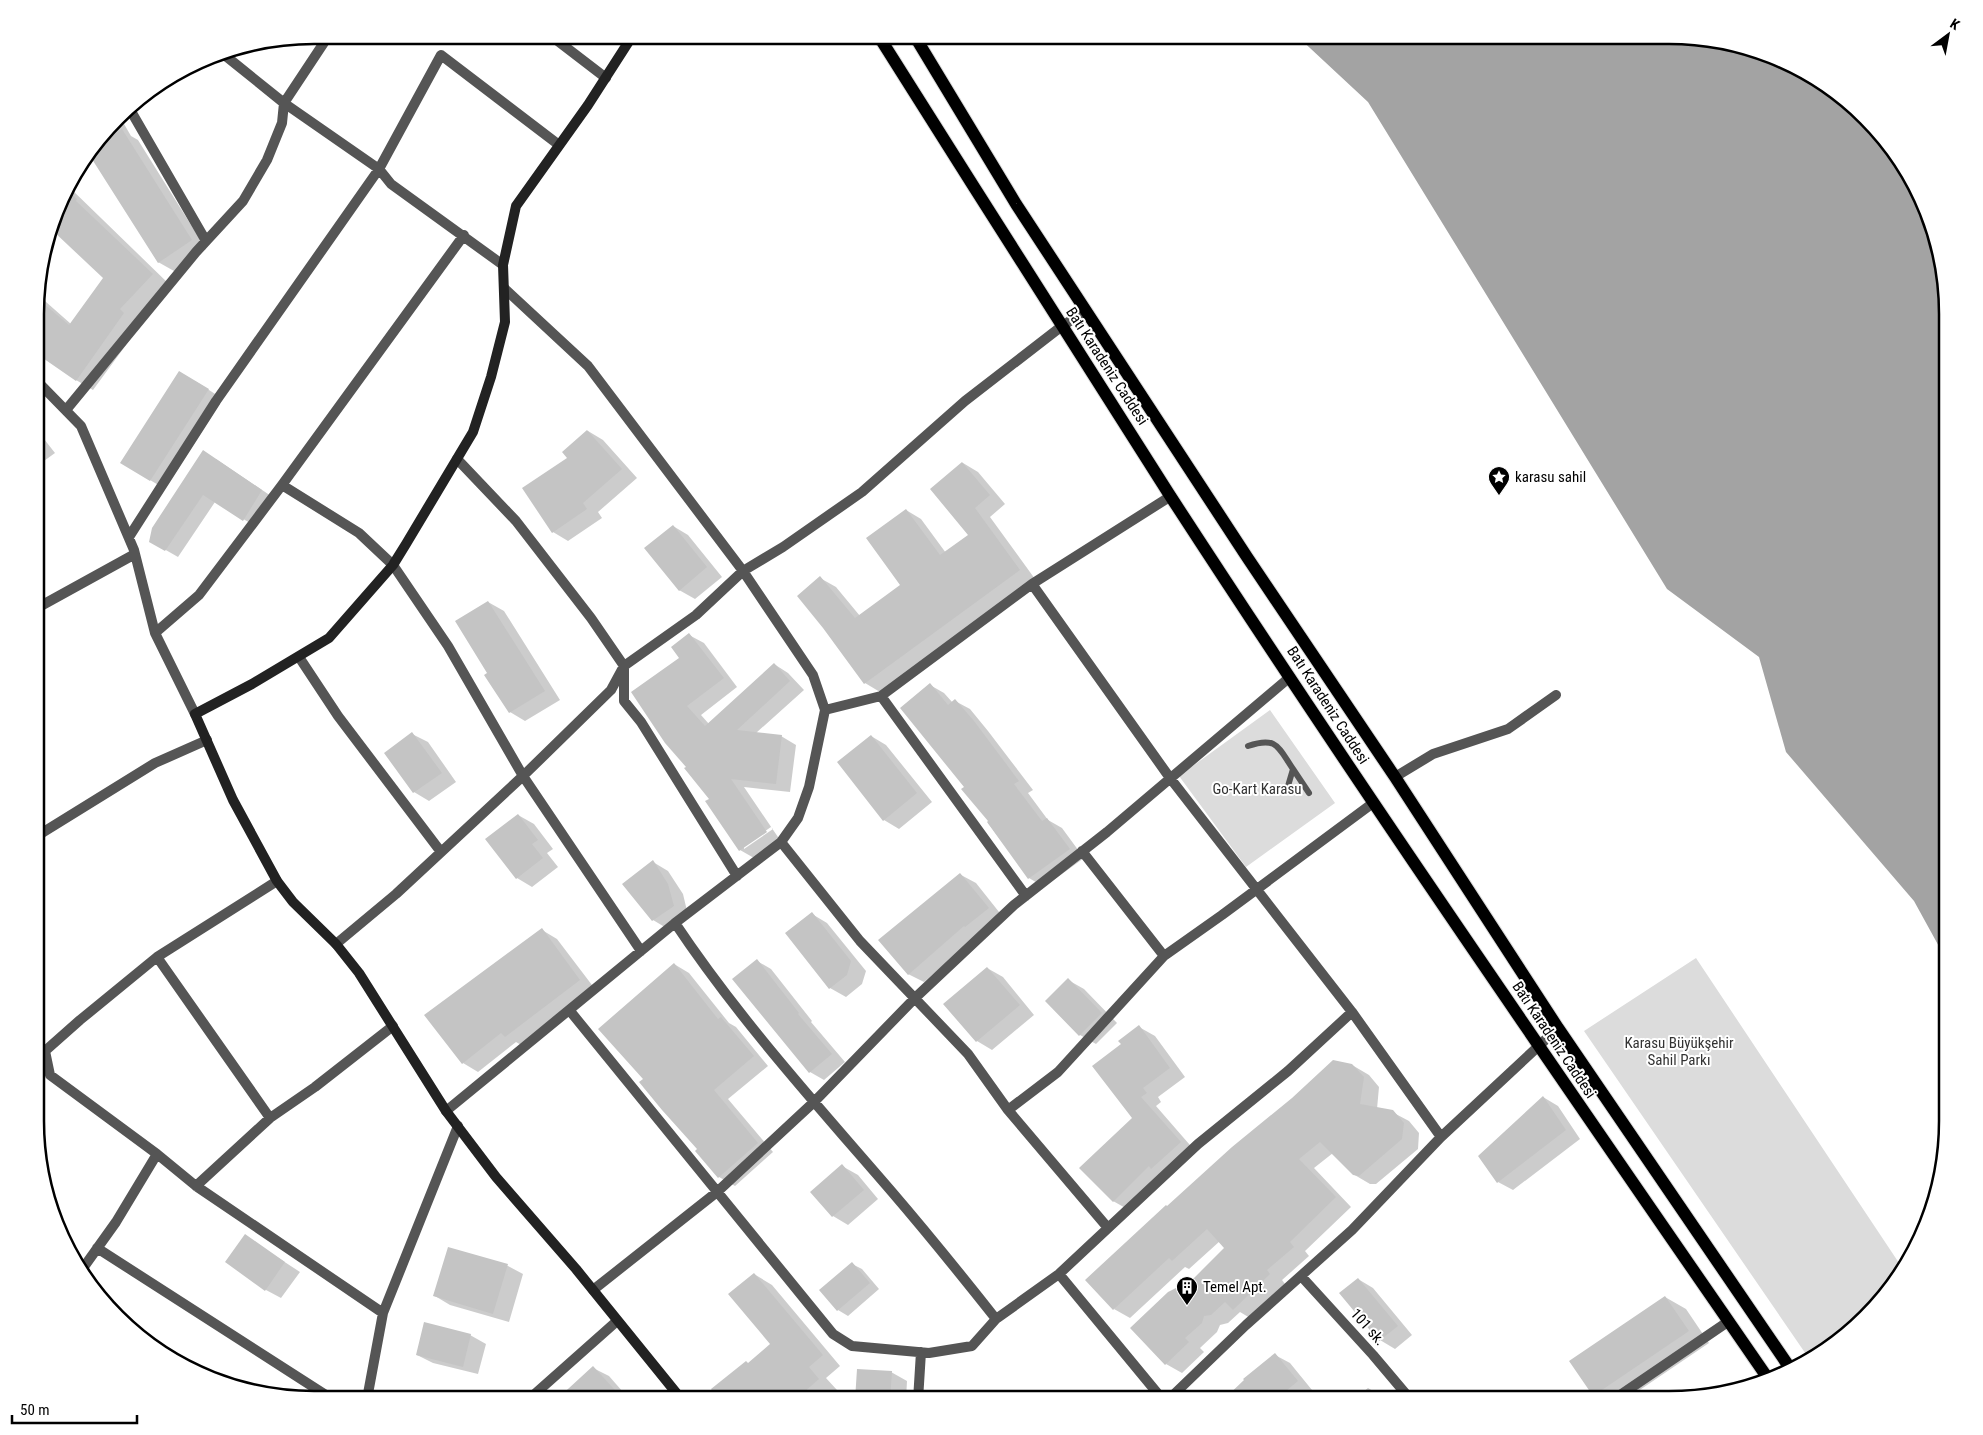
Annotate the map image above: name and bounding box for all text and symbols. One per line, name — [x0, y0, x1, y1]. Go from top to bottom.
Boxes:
north arrow — [1923, 10, 1973, 60]
text: K — [1947, 15, 1963, 33]
street label: Batı Karadeniz Caddesi — [1062, 304, 1152, 428]
place icon: karasu sahil — [1487, 465, 1511, 496]
place label: karasu sahil — [1515, 468, 1586, 486]
street label: Batı Karadeniz Caddesi — [1283, 643, 1373, 767]
park label: Go-Kart Karasu — [1212, 780, 1302, 798]
street label: Batı Karadeniz Caddesi — [1508, 978, 1600, 1102]
park label: Karasu Büyükşehir Sahil Parkı — [1624, 1034, 1734, 1069]
building icon: Temel Apt. — [1175, 1275, 1199, 1306]
place label: Temel Apt. — [1203, 1278, 1267, 1296]
street label: 101 sk. — [1347, 1305, 1389, 1349]
scale bar — [12, 1392, 138, 1424]
text: 50 m — [20, 1401, 50, 1419]

